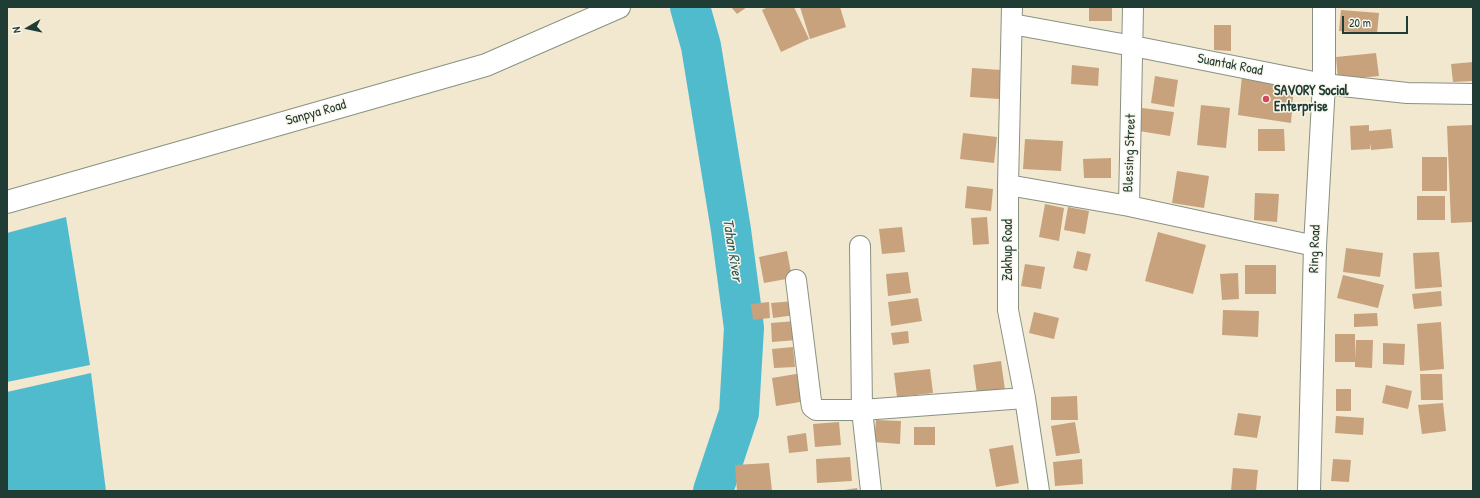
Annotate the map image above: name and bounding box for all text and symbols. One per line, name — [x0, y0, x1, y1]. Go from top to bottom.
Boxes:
north arrow — [8, 8, 48, 48]
scale bar — [1344, 8, 1410, 34]
text: 20 m — [1349, 14, 1371, 31]
text: N — [9, 26, 24, 34]
street label: Suantak Road — [1196, 50, 1264, 80]
place label: SAVORY Social Enterprise — [1274, 83, 1349, 116]
marker: SAVORY Social Enterprise — [1261, 94, 1271, 104]
street label: Sanpya Road — [284, 96, 348, 130]
street label: Blessing Street — [1120, 113, 1140, 193]
water label: Tahan River — [718, 217, 746, 283]
street label: Zakhup Road — [1000, 219, 1016, 281]
street label: Ring Road — [1306, 225, 1324, 273]

